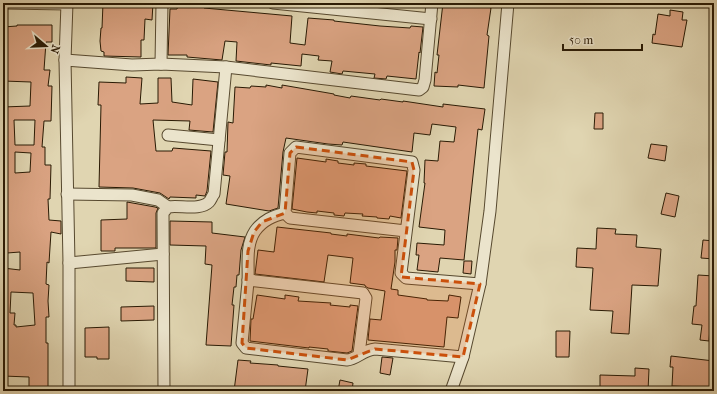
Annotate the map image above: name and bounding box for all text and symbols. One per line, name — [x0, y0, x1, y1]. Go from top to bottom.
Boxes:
north arrow — [26, 26, 66, 66]
scale bar — [563, 26, 642, 52]
text: 50 m — [569, 33, 593, 47]
text: N — [47, 43, 62, 56]

